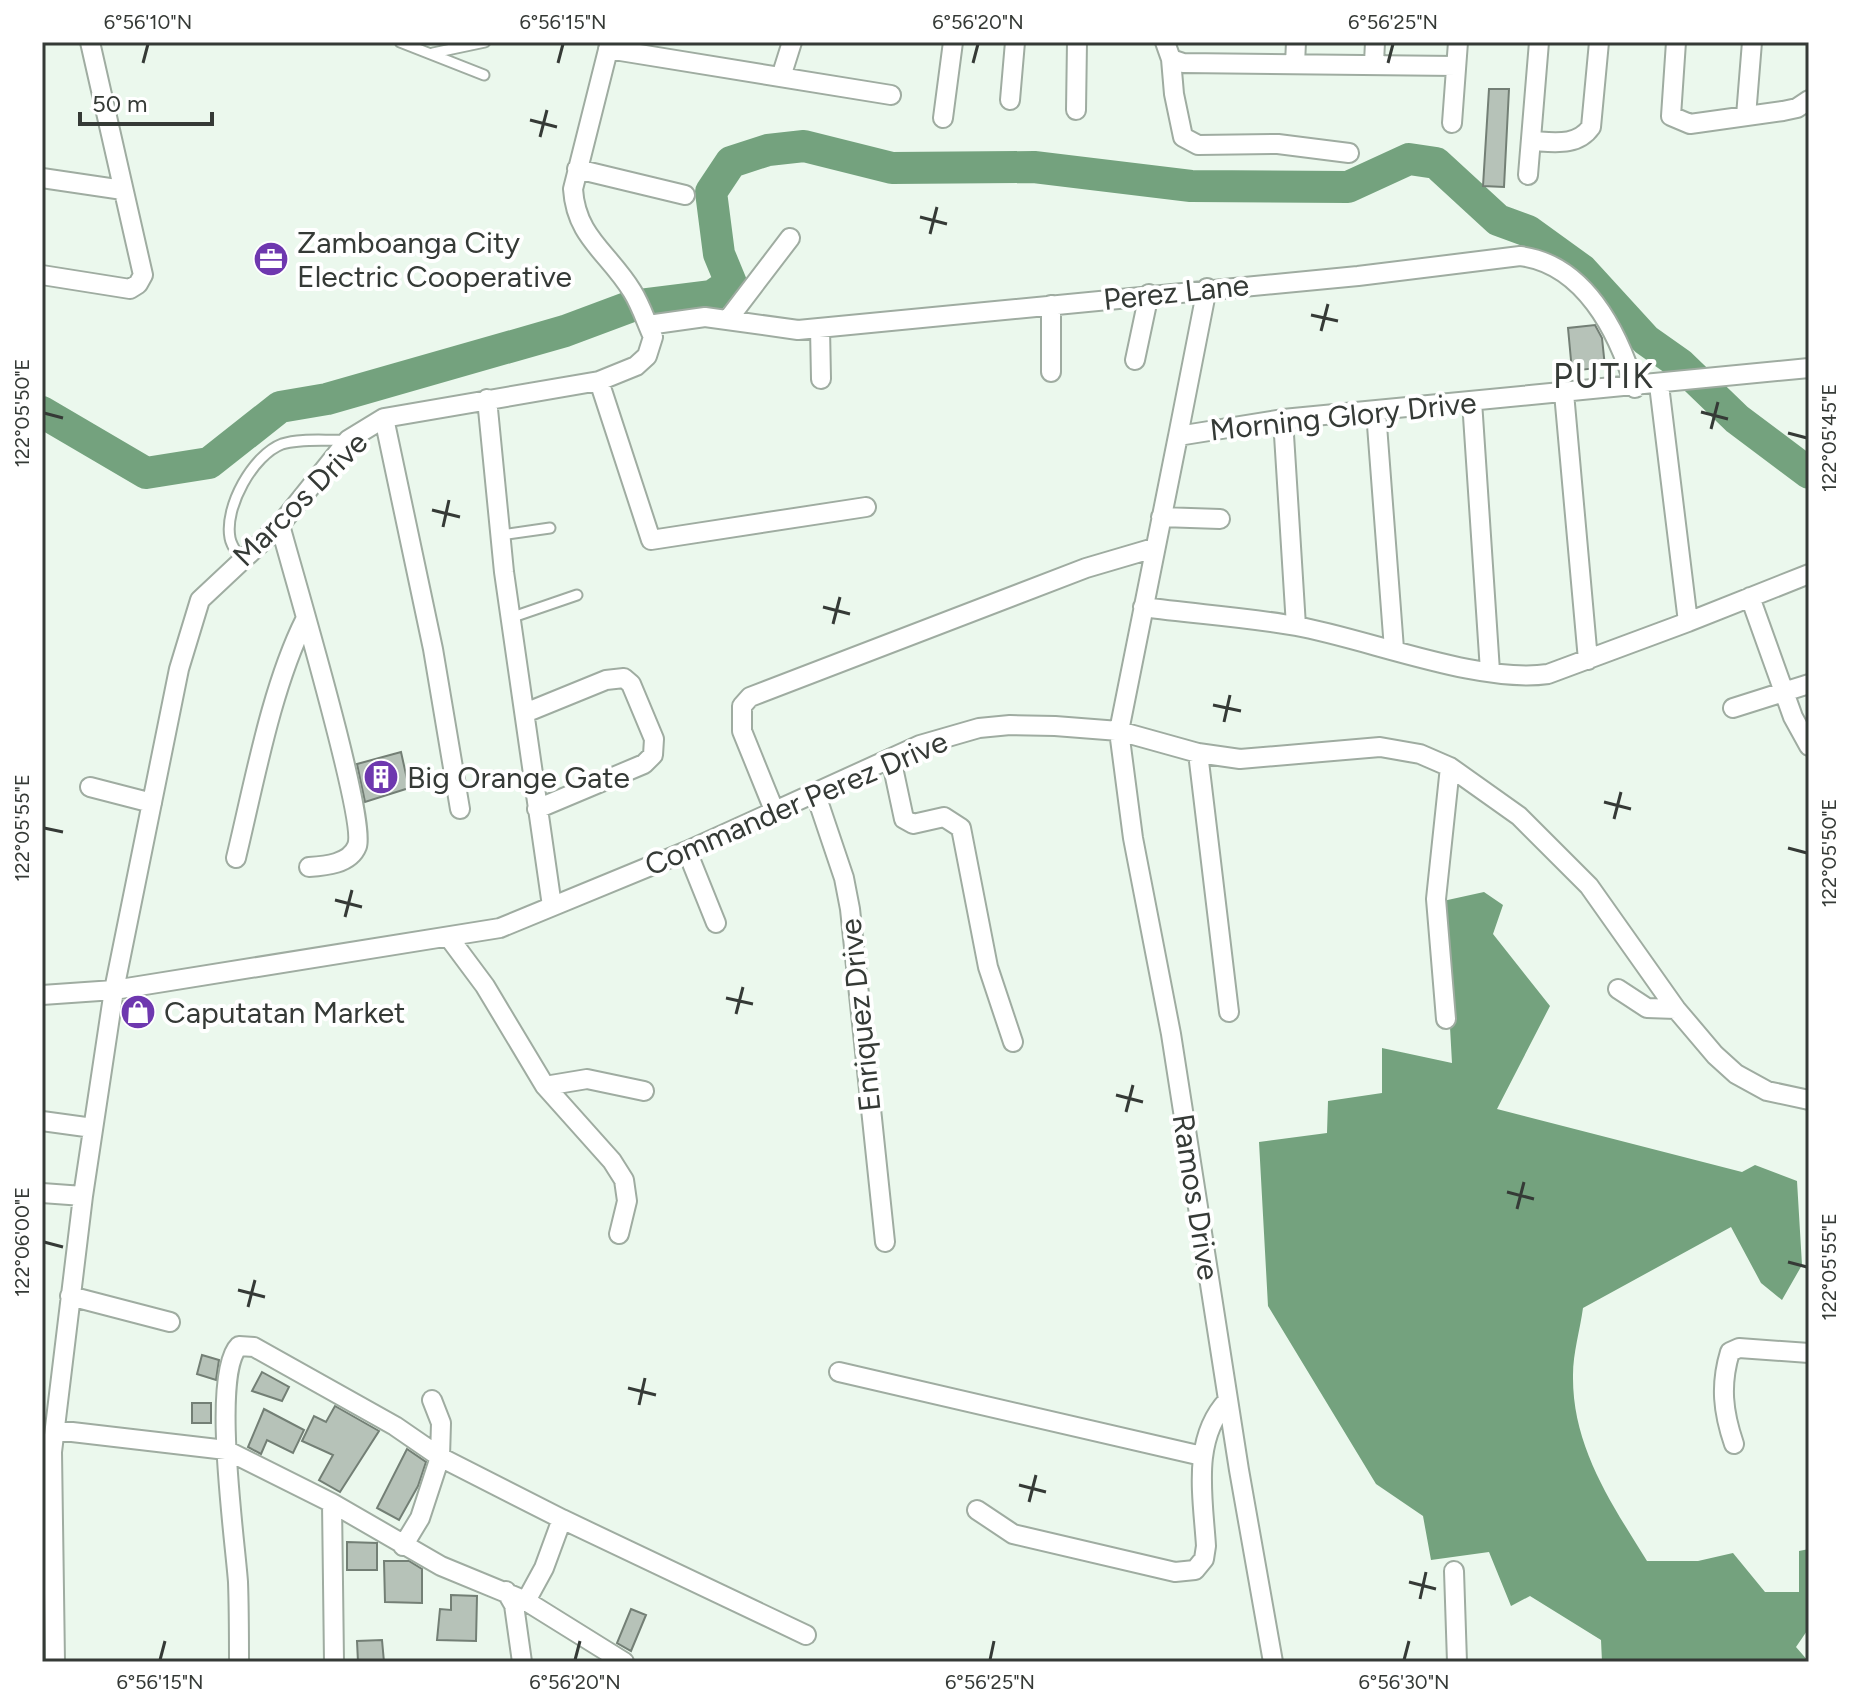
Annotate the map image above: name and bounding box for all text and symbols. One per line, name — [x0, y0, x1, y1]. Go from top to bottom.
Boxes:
text: 6°56'10"N — [104, 10, 192, 34]
text: 6°56'15"N — [519, 10, 607, 34]
text: 6°56'20"N — [932, 10, 1024, 34]
text: 6°56'25"N — [1348, 10, 1438, 34]
scale bar — [80, 76, 212, 126]
text: 50 m — [92, 89, 148, 118]
place label: Zamboanga City Electric Cooperative — [297, 224, 572, 295]
office icon: Zamboanga City Electric Cooperative — [252, 240, 290, 278]
street label: Perez Lane — [1101, 266, 1251, 318]
district label: PUTIK — [1553, 356, 1655, 397]
text: 122°05'50"E — [10, 359, 34, 467]
street label: Morning Glory Drive — [1208, 384, 1478, 448]
text: 122°05'45"E — [1817, 384, 1841, 492]
street label: Marcos Drive — [225, 424, 375, 574]
street label: Commander Perez Drive — [639, 722, 953, 884]
building icon: Big Orange Gate — [362, 758, 400, 796]
place label: Big Orange Gate — [407, 759, 630, 796]
text: 122°05'55"E — [10, 774, 34, 882]
text: 122°05'50"E — [1817, 799, 1841, 907]
street label: Enriquez Drive — [831, 917, 889, 1113]
shop icon: Caputatan Market — [119, 993, 157, 1031]
place label: Caputatan Market — [164, 994, 405, 1031]
street label: Ramos Drive — [1165, 1111, 1227, 1283]
text: 122°06'00"E — [10, 1187, 34, 1297]
text: 122°05'55"E — [1817, 1213, 1841, 1321]
text: 6°56'15"N — [116, 1670, 204, 1694]
text: 6°56'20"N — [529, 1670, 621, 1694]
text: 6°56'25"N — [945, 1670, 1035, 1694]
text: 6°56'30"N — [1358, 1670, 1450, 1694]

